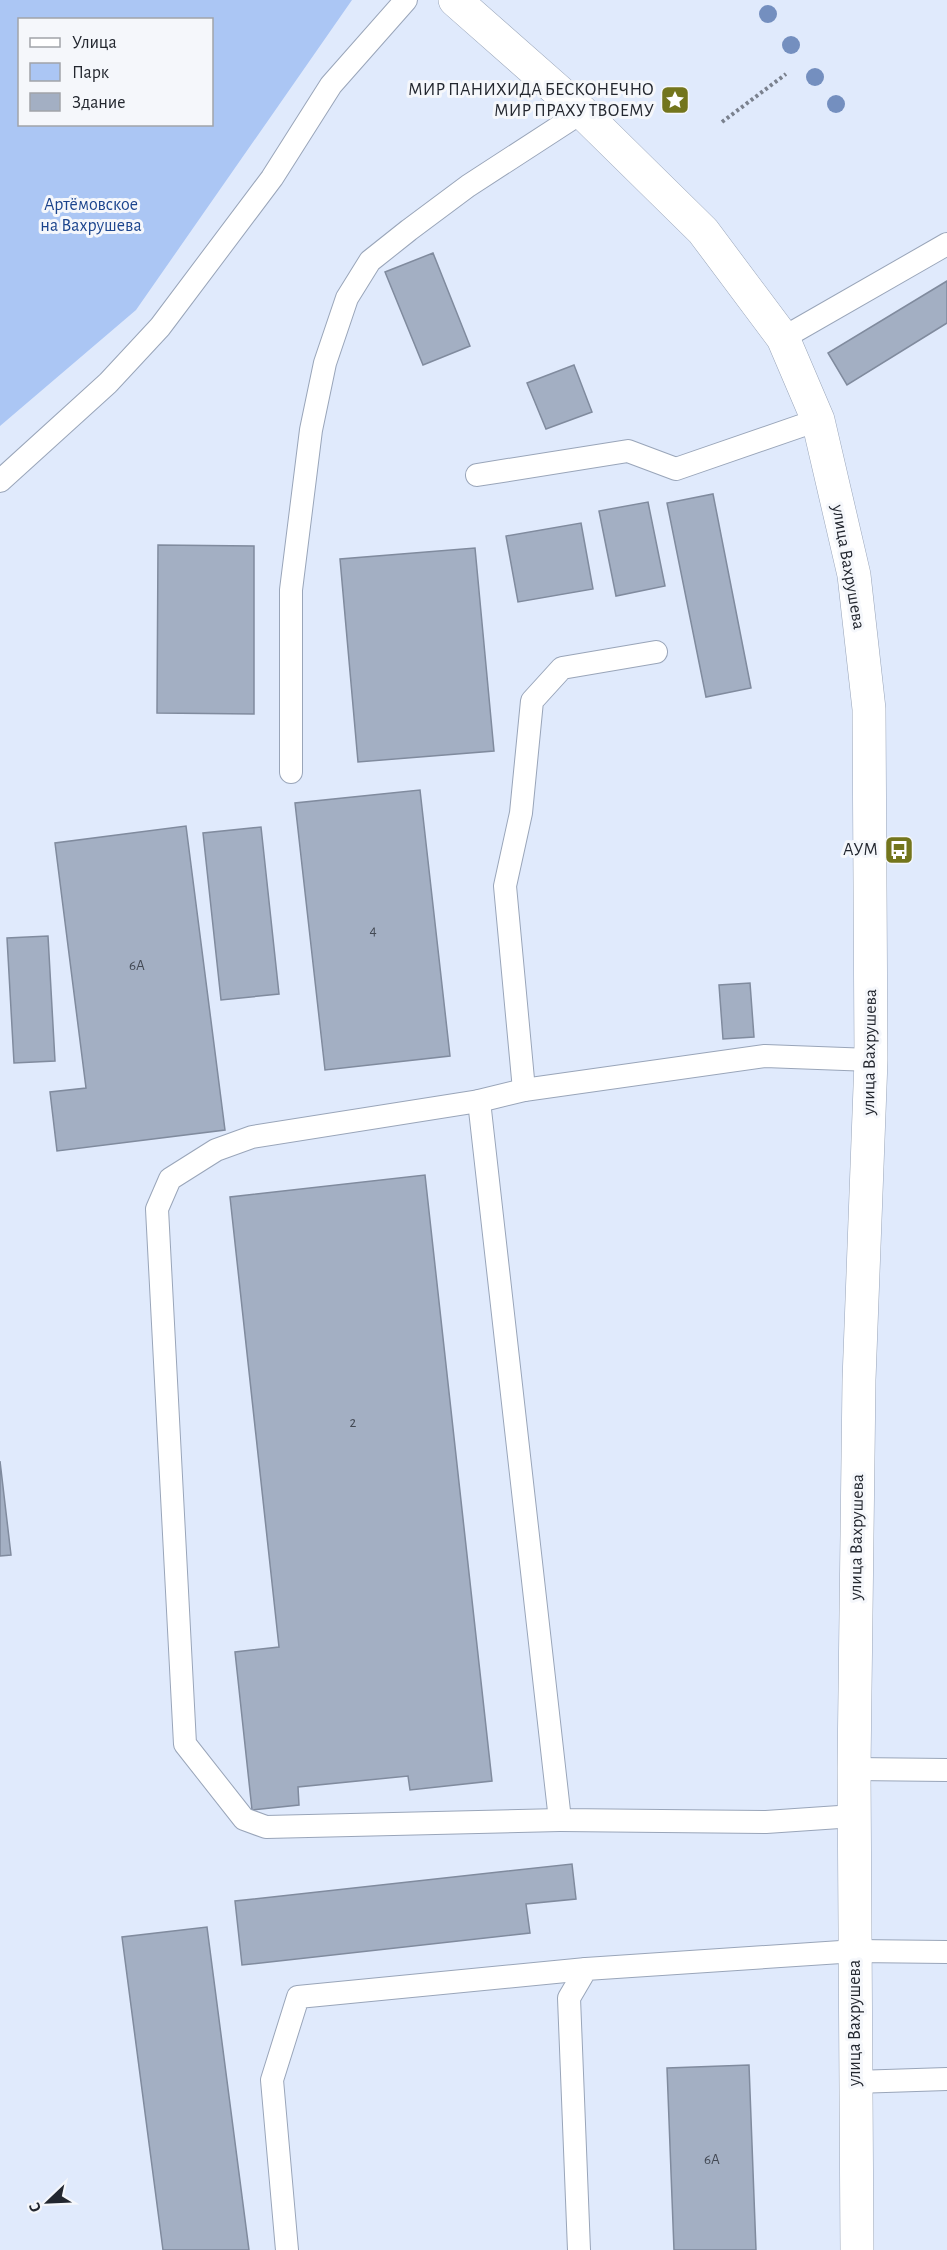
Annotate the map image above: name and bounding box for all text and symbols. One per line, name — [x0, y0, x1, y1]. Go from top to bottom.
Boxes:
legend — [18, 18, 213, 126]
text: Улица — [72, 34, 117, 52]
text: Парк — [72, 64, 110, 82]
place label: МИР ПАНИХИДА БЕСКОНЕЧНО МИР ПРАХУ ТВОЕМУ — [408, 81, 654, 120]
place icon: МИР ПАНИХИДА БЕСКОНЕЧНО МИР ПРАХУ ТВОЕМУ — [659, 84, 691, 116]
text: Здание — [72, 94, 126, 112]
park label: Артёмовское на Вахрушева — [40, 196, 142, 235]
street label: улица Вахрушева — [828, 502, 868, 631]
bus stop icon: АУМ — [883, 834, 915, 866]
place label: АУМ — [843, 841, 878, 859]
house number: 4 — [369, 923, 377, 938]
house number: 6А — [129, 958, 145, 973]
street label: улица Вахрушева — [860, 989, 880, 1116]
house number: 2 — [350, 1415, 357, 1430]
street label: улица Вахрушева — [847, 1474, 867, 1601]
street label: улица Вахрушева — [846, 1960, 864, 2087]
house number: 6А — [704, 2152, 720, 2167]
north arrow — [18, 2172, 78, 2232]
text: С — [26, 2200, 44, 2215]

